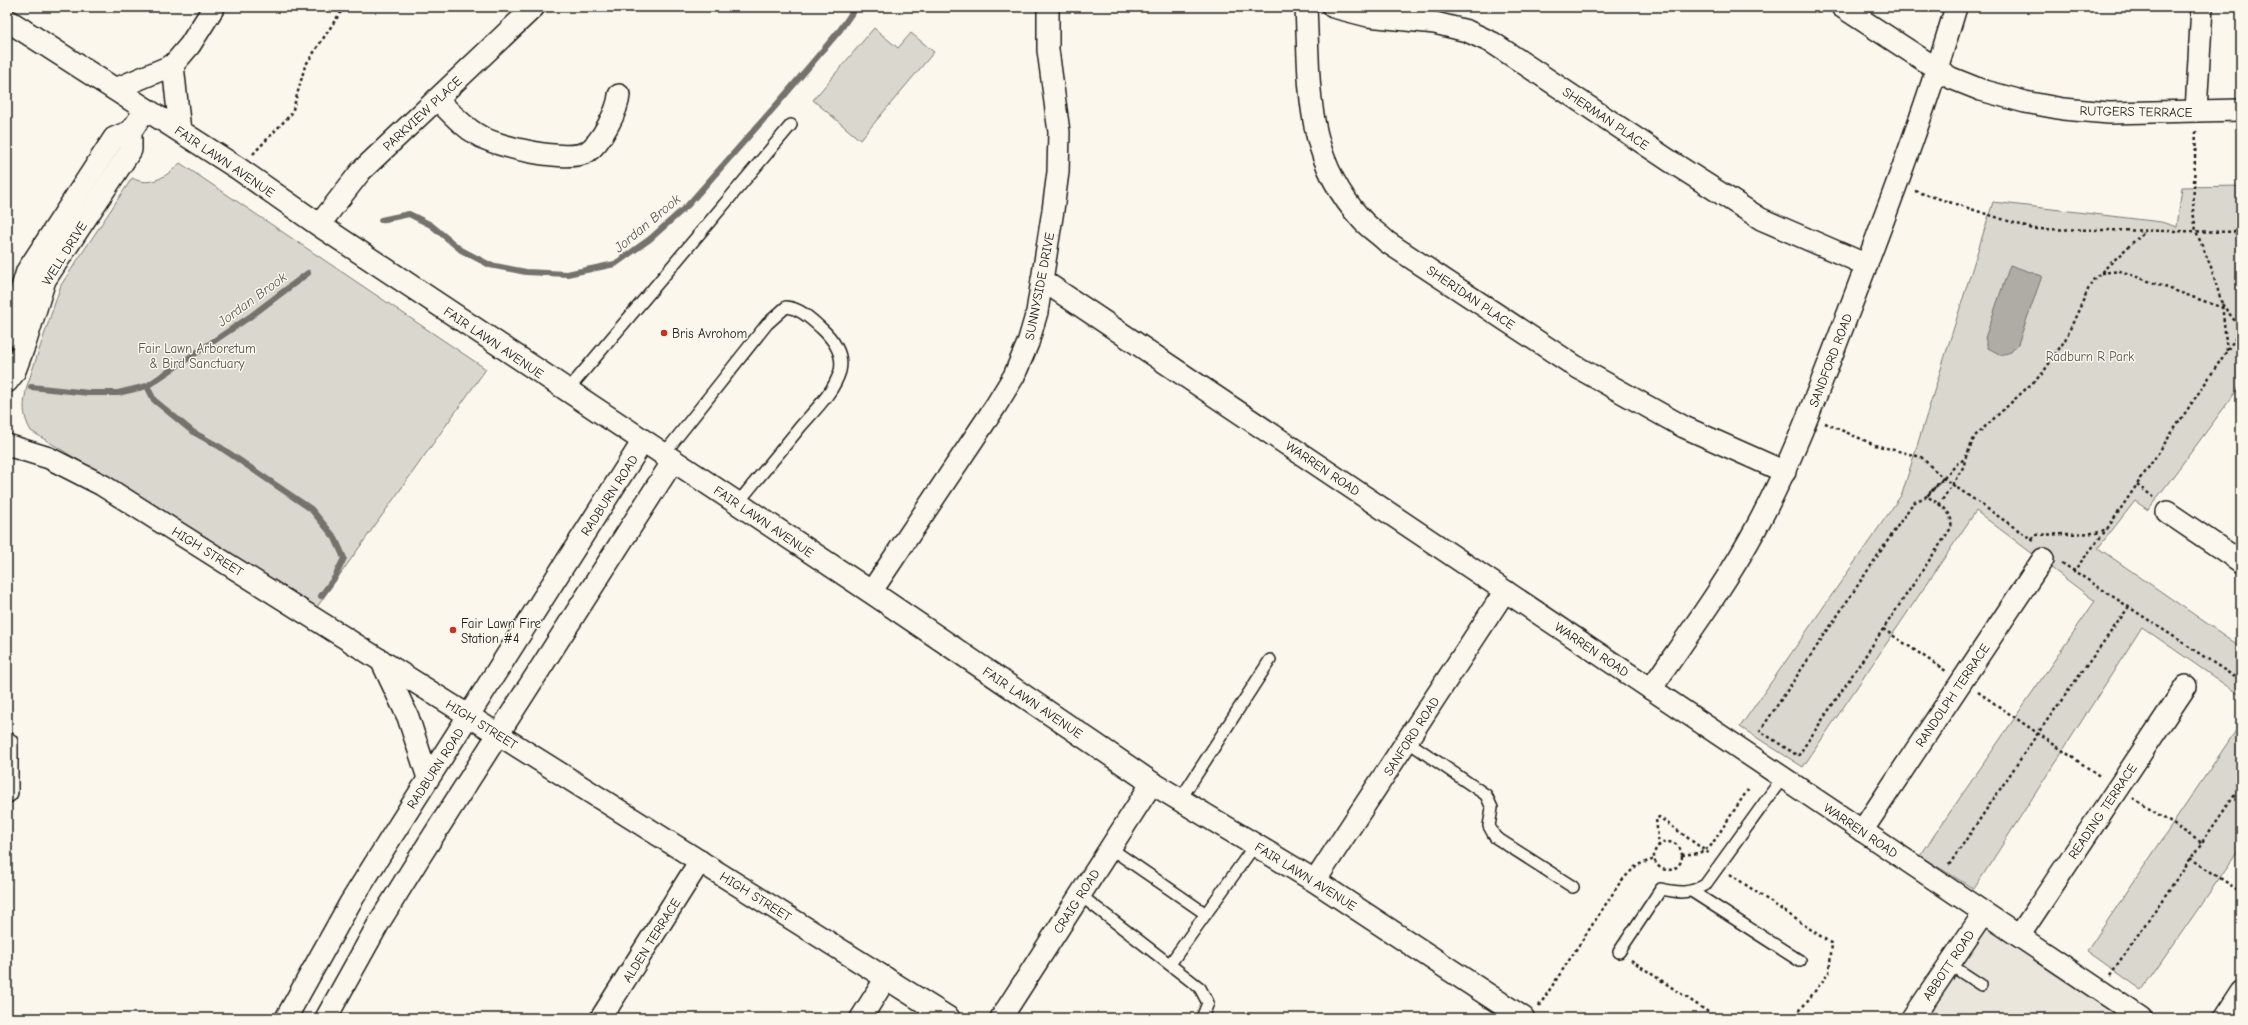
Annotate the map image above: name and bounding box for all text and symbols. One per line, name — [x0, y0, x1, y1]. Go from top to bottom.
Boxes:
street label: PARKVIEW PLACE — [380, 73, 465, 154]
street label: SHERMAN PLACE — [1560, 84, 1652, 153]
street label: RUTGERS TERRACE — [2080, 103, 2193, 120]
street label: FAIR LAWN AVENUE — [172, 123, 277, 200]
water label: Jordan Brook — [610, 191, 684, 257]
street label: WELL DRIVE — [39, 219, 90, 288]
street label: SUNNYSIDE DRIVE — [1022, 231, 1057, 341]
street label: SHERIDAN PLACE — [1424, 262, 1518, 333]
water label: Jordan Brook — [214, 268, 290, 331]
street label: FAIR LAWN AVENUE — [441, 304, 546, 381]
street label: SANDFORD ROAD — [1806, 311, 1855, 409]
place label: Bris Avrohom — [672, 326, 747, 341]
marker: Bris Avrohom — [659, 328, 669, 338]
park label: Fair Lawn Arboretum & Bird Sanctuary — [138, 341, 256, 371]
park label: Radburn R Park — [2046, 349, 2135, 364]
street label: WARREN ROAD — [1283, 438, 1363, 499]
street label: RADBURN ROAD — [578, 452, 641, 538]
street label: FAIR LAWN AVENUE — [711, 483, 816, 560]
street label: HIGH STREET — [169, 524, 246, 579]
place label: Fair Lawn Fire Station #4 — [461, 616, 542, 646]
street label: WARREN ROAD — [1552, 619, 1632, 680]
marker: Fair Lawn Fire Station #4 — [448, 625, 458, 635]
street label: RANDOLPH TERRACE — [1912, 641, 1993, 750]
street label: FAIR LAWN AVENUE — [980, 664, 1085, 741]
street label: SANFORD ROAD — [1380, 694, 1442, 778]
street label: HIGH STREET — [443, 697, 520, 752]
street label: RADBURN ROAD — [404, 725, 467, 811]
street label: READING TERRACE — [2065, 761, 2140, 862]
street label: WARREN ROAD — [1821, 800, 1901, 861]
street label: FAIR LAWN AVENUE — [1252, 839, 1359, 914]
street label: CRAIG ROAD — [1050, 866, 1103, 936]
street label: HIGH STREET — [717, 869, 794, 924]
street label: ALDEN TERRACE — [620, 895, 683, 985]
street label: ABBOTT ROAD — [1919, 927, 1977, 1003]

